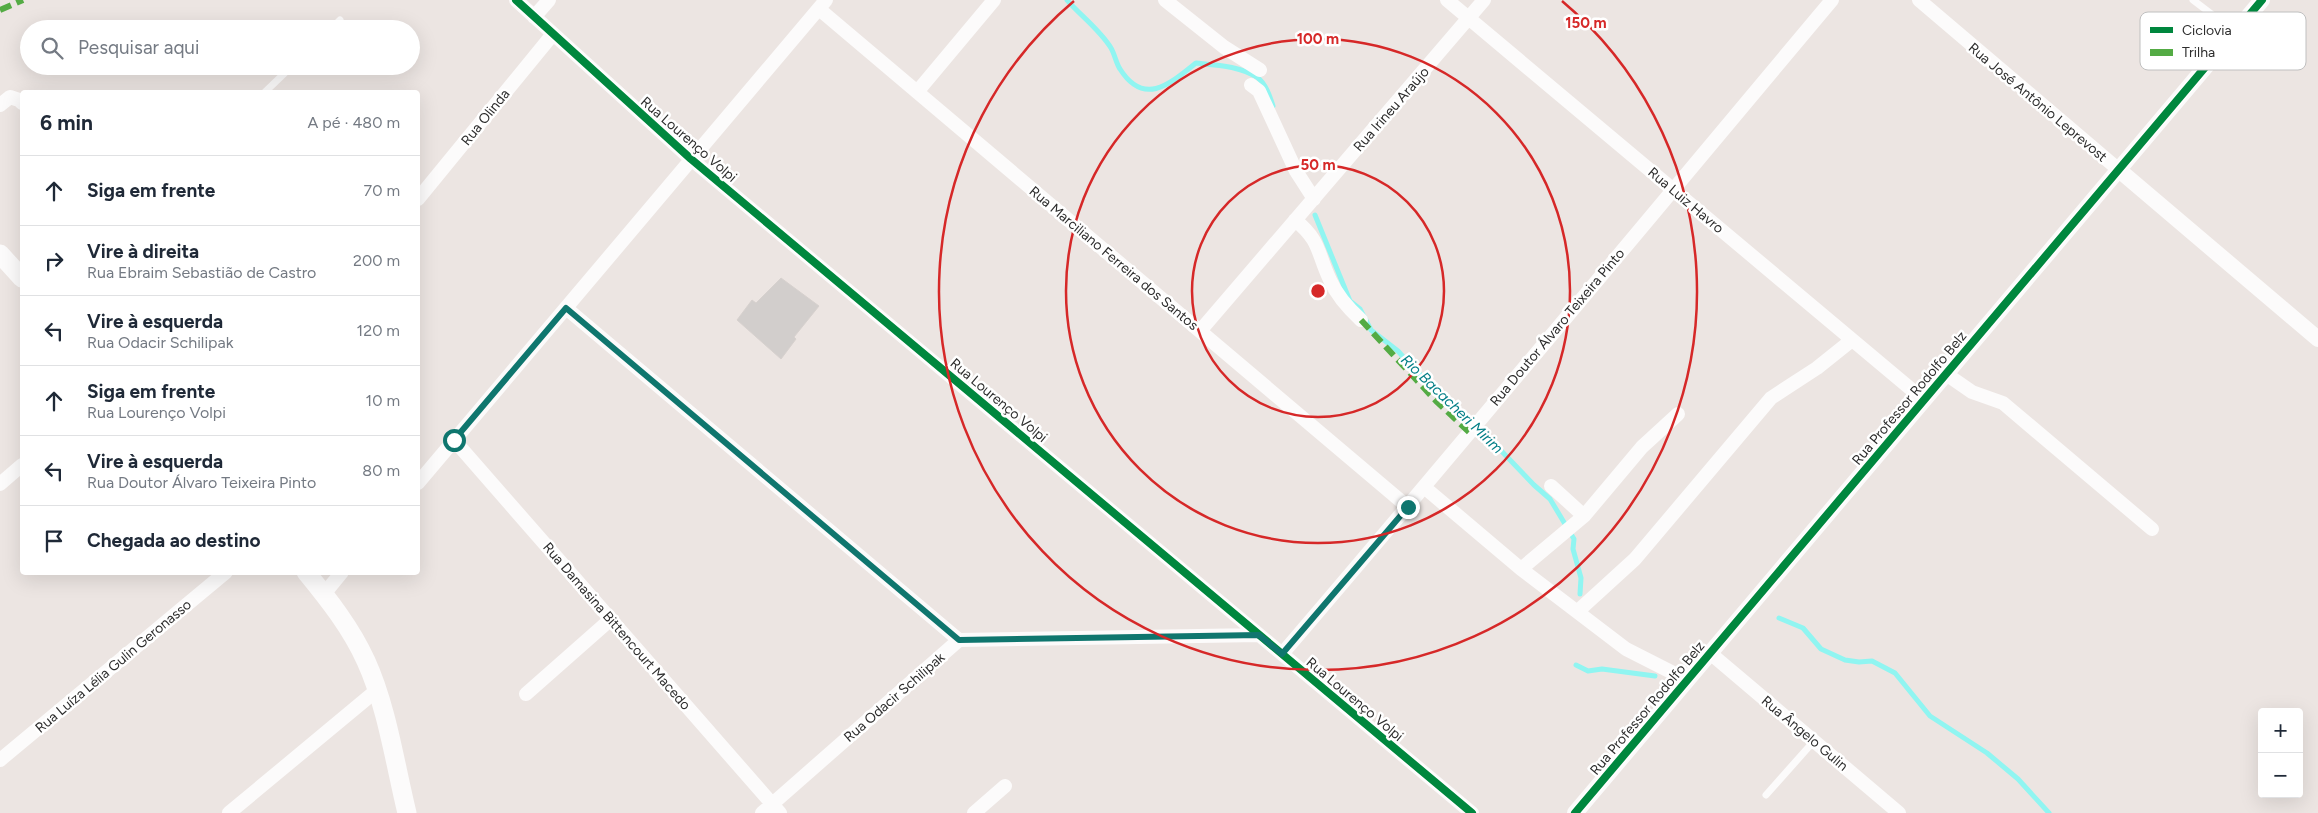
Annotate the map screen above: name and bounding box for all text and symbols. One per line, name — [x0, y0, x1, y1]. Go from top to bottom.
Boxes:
legend — [2140, 12, 2306, 70]
text: 150 m — [1565, 14, 1607, 32]
search box — [20, 20, 420, 75]
text: Ciclovia — [2182, 22, 2232, 39]
text: 100 m — [1297, 30, 1339, 48]
icon: search — [38, 34, 66, 62]
text: Pesquisar aqui — [78, 36, 199, 59]
street label: Rua José Antônio Leprevost — [1965, 39, 2111, 165]
text: Trilha — [2182, 44, 2215, 61]
street label: Rua Irineu Araújo — [1350, 63, 1433, 155]
street label: Rua Olinda — [458, 86, 513, 149]
street label: Rua Lourenço Volpi — [637, 93, 740, 186]
text: 6 min — [40, 110, 93, 135]
text: A pé · 480 m — [307, 113, 400, 132]
text: 50 m — [1300, 156, 1336, 174]
street label: Rua Luiz Havro — [1644, 164, 1727, 237]
icon: ahead — [40, 177, 68, 205]
text: Siga em frente — [87, 179, 215, 202]
text: 70 m — [364, 181, 400, 200]
street label: Rua Marciliano Ferreira dos Santos — [1026, 183, 1202, 334]
text: Vire à direita — [87, 240, 199, 263]
street label: Rua Doutor Álvaro Teixeira Pinto — [1486, 245, 1628, 410]
icon: right — [40, 247, 68, 275]
text: 200 m — [353, 251, 400, 270]
text: Rua Ebraim Sebastião de Castro — [87, 263, 316, 282]
centre of rings — [1309, 282, 1327, 300]
text: Vire à esquerda — [87, 310, 223, 333]
icon: left — [40, 317, 68, 345]
text: 120 m — [357, 321, 400, 340]
street label: Rua Professor Rodolfo Belz — [1848, 328, 1970, 469]
text: Rua Odacir Schilipak — [87, 333, 233, 352]
water label: Rio Bacacheri Mirim — [1397, 351, 1507, 457]
street label: Rua Lourenço Volpi — [947, 355, 1051, 446]
text: Siga em frente — [87, 380, 215, 403]
icon: ahead — [40, 387, 68, 415]
text: 10 m — [366, 391, 400, 410]
text: Rua Lourenço Volpi — [87, 403, 226, 422]
route start — [443, 429, 466, 452]
text: Vire à esquerda — [87, 450, 223, 473]
icon: left — [40, 457, 68, 485]
text: 80 m — [362, 461, 400, 480]
text: Rua Doutor Álvaro Teixeira Pinto — [87, 473, 316, 492]
route end — [1397, 496, 1420, 519]
icon: arrive — [40, 527, 68, 555]
text: Chegada ao destino — [87, 529, 260, 552]
street label: Rua Damasina Bittencourt Macedo — [539, 539, 694, 714]
street label: Rua Luíza Lélia Gulin Geronasso — [32, 596, 195, 737]
street label: Rua Professor Rodolfo Belz — [1586, 638, 1708, 779]
street label: Rua Odacir Schilipak — [840, 649, 948, 746]
street label: Rua Lourenço Volpi — [1303, 654, 1407, 745]
street label: Rua Ângelo Gulin — [1758, 692, 1851, 775]
map controls — [2258, 708, 2303, 798]
button: + — [2258, 708, 2303, 753]
button: − — [2258, 753, 2303, 798]

